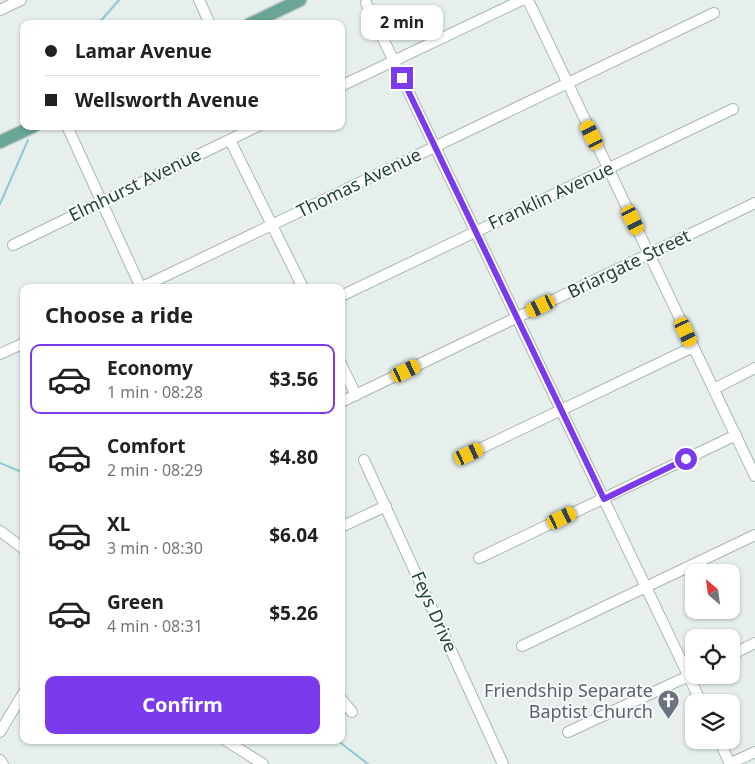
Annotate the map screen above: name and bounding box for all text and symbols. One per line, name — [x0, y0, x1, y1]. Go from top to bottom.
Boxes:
callout: 2 min — [361, 5, 443, 40]
text: 2 min — [380, 11, 424, 33]
text: Lamar Avenue — [75, 38, 212, 64]
route end — [391, 67, 413, 89]
text: Wellsworth Avenue — [75, 87, 259, 113]
car — [578, 118, 605, 152]
street label: Elmhurst Avenue — [65, 142, 205, 226]
street label: Thomas Avenue — [292, 142, 425, 223]
street label: Franklin Avenue — [484, 156, 617, 235]
car — [619, 203, 646, 237]
street label: Briargate Street — [563, 223, 694, 303]
car — [524, 293, 557, 319]
text: Choose a ride — [45, 299, 193, 329]
car — [672, 315, 699, 349]
text: Economy — [107, 355, 193, 381]
icon: car — [47, 357, 92, 402]
car — [389, 358, 422, 384]
text: $3.56 — [269, 366, 318, 392]
text: 1 min · 08:28 — [107, 381, 203, 403]
text: Comfort — [107, 433, 186, 459]
icon: car — [47, 435, 92, 480]
car — [452, 441, 485, 467]
text: $4.80 — [269, 444, 318, 470]
route start — [675, 448, 697, 470]
text: 2 min · 08:29 — [107, 459, 203, 481]
car — [545, 505, 578, 531]
text: XL — [107, 511, 130, 537]
icon: car — [47, 513, 92, 558]
text: $6.04 — [269, 522, 318, 548]
text: 3 min · 08:30 — [107, 537, 203, 559]
north arrow — [685, 564, 740, 619]
map controls — [685, 564, 740, 749]
street label: Feys Drive — [406, 567, 463, 656]
text: Green — [107, 589, 164, 615]
icon: car — [47, 591, 92, 636]
text: $5.26 — [269, 600, 318, 626]
text: 4 min · 08:31 — [107, 615, 203, 637]
button: locate — [685, 629, 740, 684]
button: Confirm — [45, 676, 320, 734]
place label: Friendship Separate Baptist Church — [484, 678, 653, 723]
church icon: Friendship Separate Baptist Church — [657, 689, 681, 720]
button: layers — [685, 694, 740, 749]

